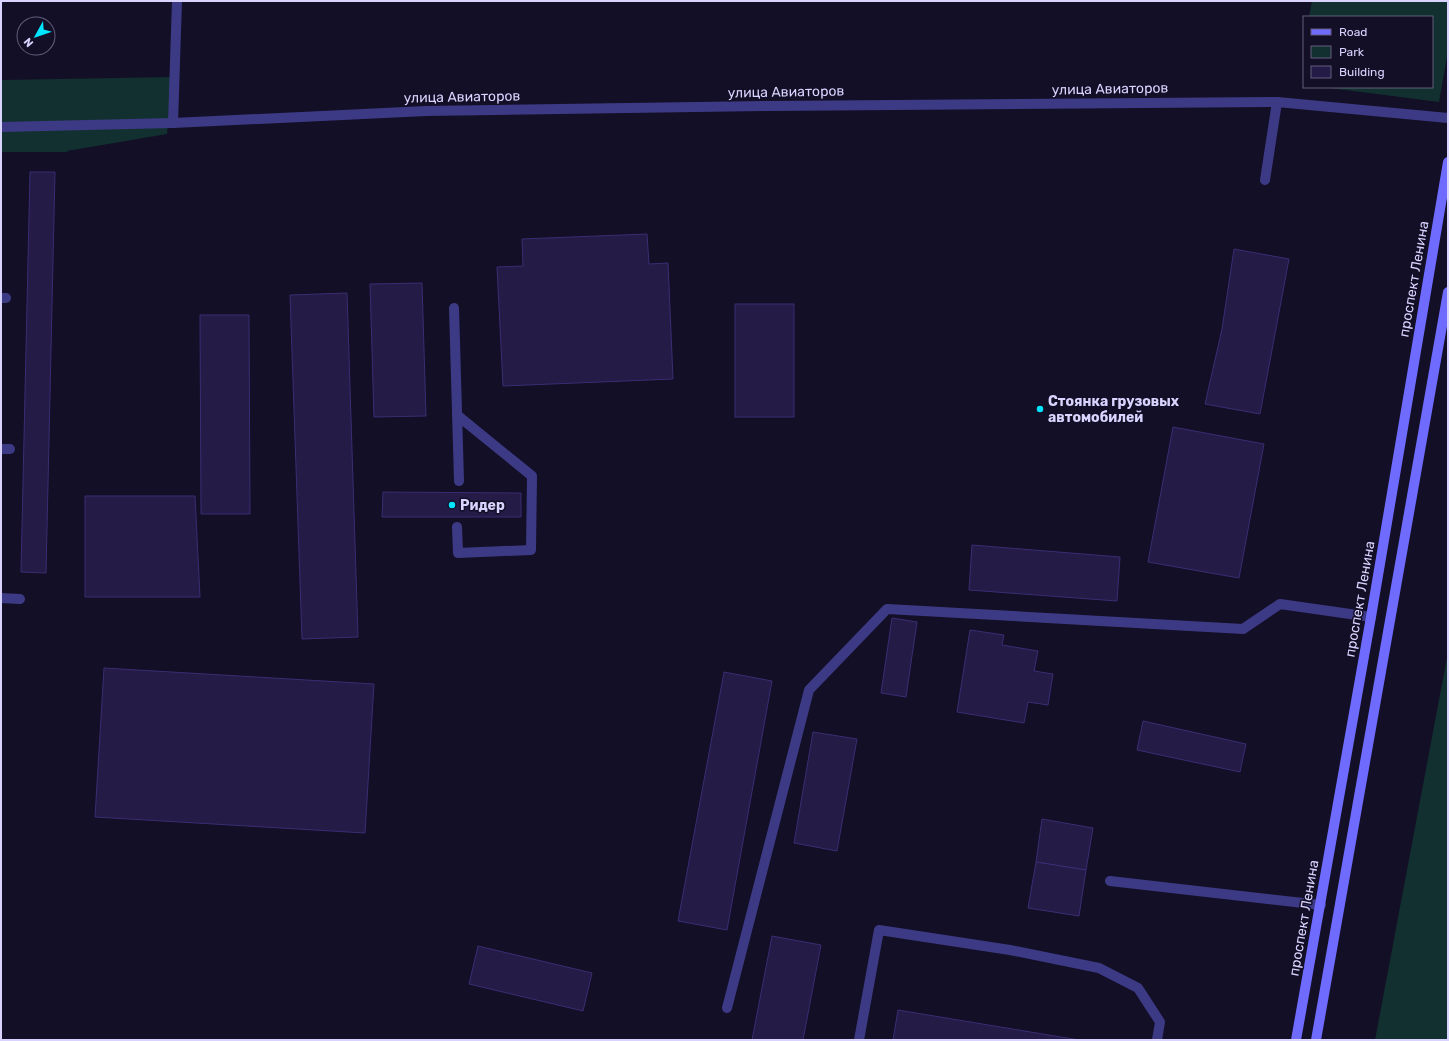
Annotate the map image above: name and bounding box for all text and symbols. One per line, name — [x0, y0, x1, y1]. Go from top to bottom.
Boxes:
north arrow — [16, 16, 56, 56]
legend — [1303, 16, 1433, 88]
text: Road — [1339, 25, 1367, 39]
text: N — [21, 35, 36, 49]
text: Park — [1339, 45, 1365, 59]
text: Building — [1339, 65, 1385, 79]
street label: улица Авиаторов — [1052, 79, 1169, 99]
street label: улица Авиаторов — [728, 82, 845, 102]
street label: улица Авиаторов — [404, 87, 521, 107]
street label: проспект Ленина — [1395, 220, 1433, 338]
place label: Стоянка грузовых автомобилей — [1048, 393, 1180, 426]
marker: Стоянка грузовых автомобилей — [1035, 404, 1045, 414]
place label: Ридер — [460, 497, 505, 514]
marker: Ридер — [447, 500, 457, 510]
street label: проспект Ленина — [1341, 540, 1379, 658]
street label: проспект Ленина — [1285, 859, 1323, 977]

